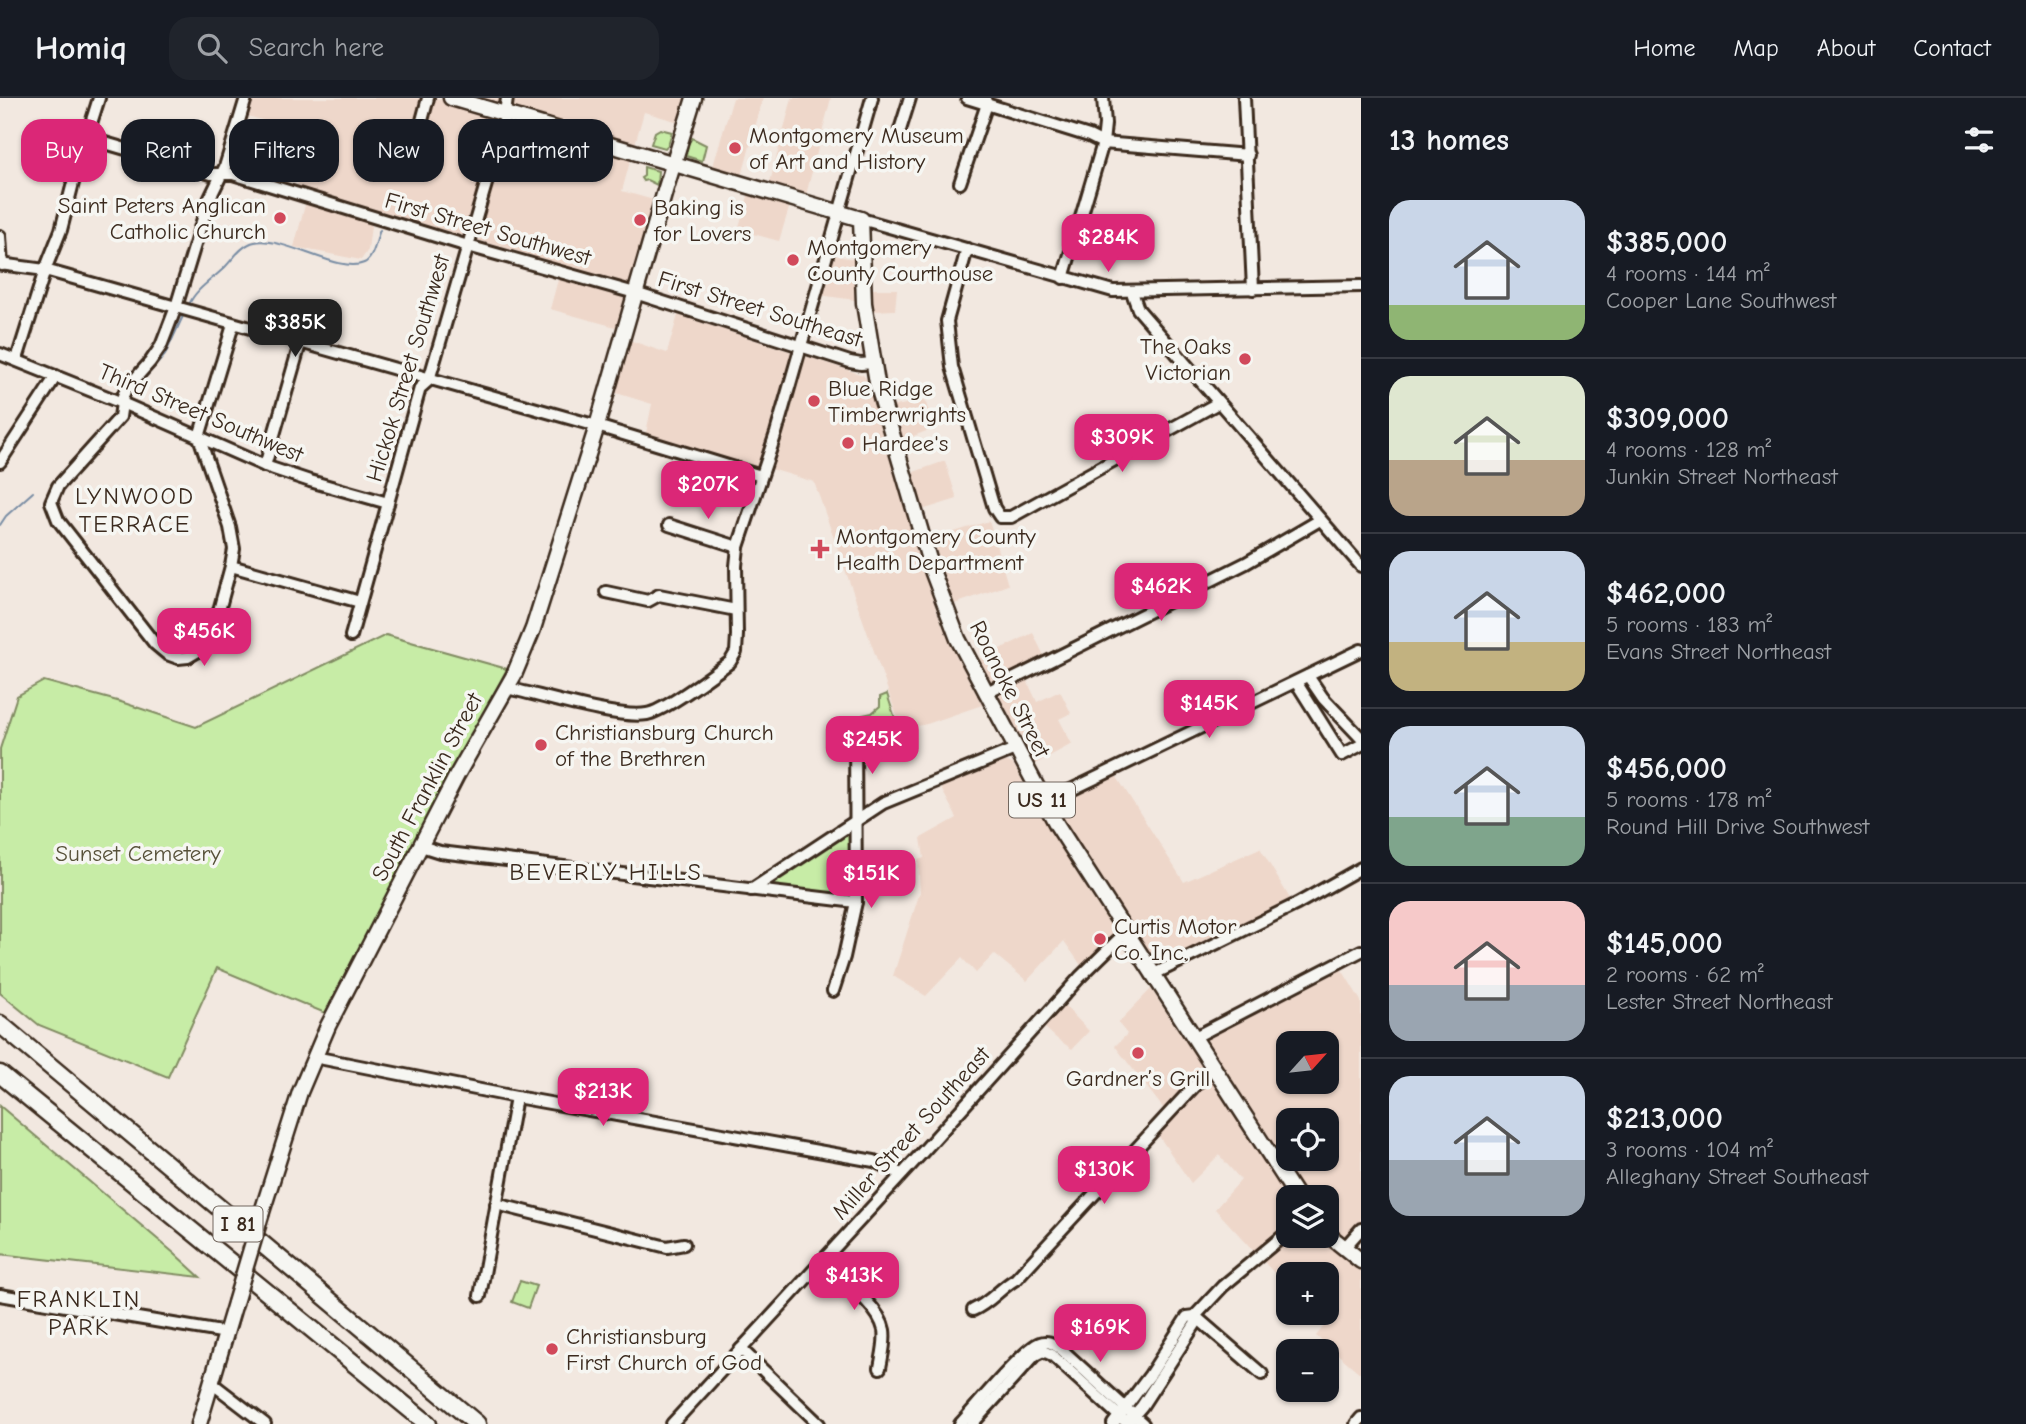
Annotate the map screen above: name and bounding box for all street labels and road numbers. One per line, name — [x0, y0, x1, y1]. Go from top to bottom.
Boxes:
street label: First Street Southwest — [382, 187, 596, 272]
street label: Hickok Street Southwest — [361, 250, 456, 485]
street label: First Street Southeast — [655, 265, 867, 353]
street label: Third Street Southwest — [95, 358, 309, 469]
street label: Roanoke Street — [964, 616, 1057, 763]
street label: South Franklin Street — [366, 687, 489, 886]
road number: US 11 — [1009, 782, 1075, 818]
street label: Miller Street Southeast — [826, 1040, 997, 1225]
road number: I 81 — [214, 1206, 262, 1242]

